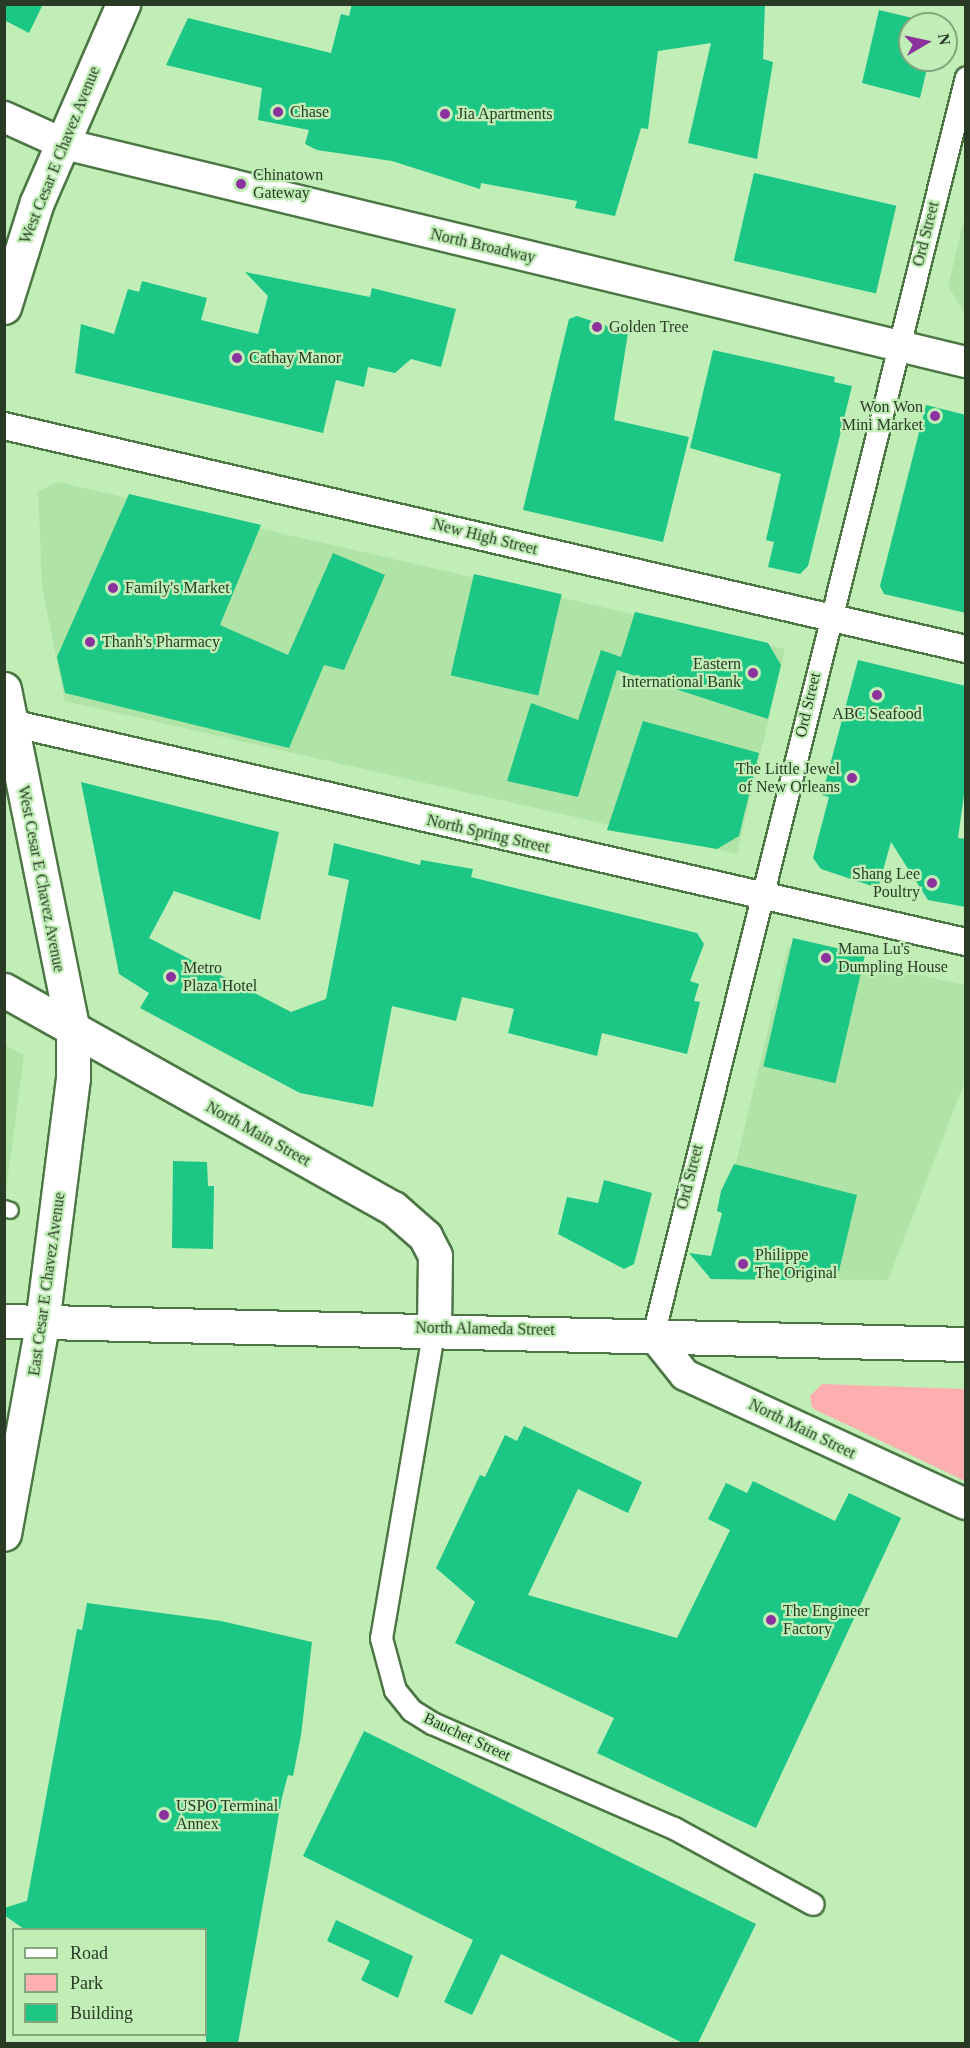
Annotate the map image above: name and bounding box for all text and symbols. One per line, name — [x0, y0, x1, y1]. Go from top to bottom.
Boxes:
north arrow — [898, 12, 958, 72]
text: N — [935, 32, 954, 46]
street label: West Cesar E Chavez Avenue — [15, 63, 105, 247]
place label: Chase — [290, 102, 329, 122]
place label: Jia Apartments — [457, 104, 553, 124]
marker: Chase — [271, 105, 285, 119]
marker: Jia Apartments — [438, 107, 452, 121]
place label: Chinatown Gateway — [253, 165, 323, 203]
marker: Chinatown Gateway — [234, 177, 248, 191]
street label: Ord Street — [909, 200, 943, 268]
street label: North Broadway — [429, 225, 537, 267]
place label: Golden Tree — [609, 317, 689, 337]
marker: Golden Tree — [590, 320, 604, 334]
place label: Cathay Manor — [249, 348, 341, 368]
marker: Cathay Manor — [230, 351, 244, 365]
place label: Won Won Mini Market — [842, 397, 923, 435]
marker: Won Won Mini Market — [928, 409, 942, 423]
street label: New High Street — [431, 515, 539, 559]
place label: Family's Market — [125, 578, 230, 598]
marker: Family's Market — [106, 581, 120, 595]
place label: Thanh's Pharmacy — [102, 632, 220, 652]
marker: Thanh's Pharmacy — [83, 635, 97, 649]
place label: Eastern International Bank — [621, 654, 741, 692]
marker: Eastern International Bank — [746, 666, 760, 680]
street label: Ord Street — [791, 671, 825, 739]
marker: ABC Seafood — [870, 688, 884, 702]
place label: ABC Seafood — [832, 704, 922, 724]
place label: The Little Jewel of New Orleans — [736, 759, 840, 797]
marker: The Little Jewel of New Orleans — [845, 771, 859, 785]
street label: West Cesar E Chavez Avenue — [13, 784, 69, 974]
street label: North Spring Street — [425, 811, 551, 857]
place label: Shang Lee Poultry — [852, 864, 920, 902]
marker: Shang Lee Poultry — [925, 876, 939, 890]
place label: Mama Lu's Dumpling House — [838, 939, 948, 977]
marker: Mama Lu's Dumpling House — [819, 951, 833, 965]
place label: Metro Plaza Hotel — [183, 958, 257, 996]
marker: Metro Plaza Hotel — [164, 970, 178, 984]
street label: North Main Street — [202, 1097, 314, 1171]
street label: Ord Street — [673, 1143, 707, 1211]
street label: East Cesar E Chavez Avenue — [25, 1190, 69, 1378]
place label: Philippe The Original — [755, 1245, 837, 1283]
marker: Philippe The Original — [736, 1257, 750, 1271]
street label: North Alameda Street — [415, 1318, 555, 1340]
street label: North Main Street — [745, 1395, 859, 1463]
place label: The Engineer Factory — [783, 1601, 870, 1639]
marker: The Engineer Factory — [764, 1613, 778, 1627]
street label: Bauchet Street — [420, 1708, 514, 1766]
place label: USPO Terminal Annex — [176, 1796, 278, 1834]
marker: USPO Terminal Annex — [157, 1808, 171, 1822]
legend — [12, 1928, 207, 2036]
text: Road — [70, 1943, 108, 1963]
text: Park — [70, 1973, 103, 1993]
text: Building — [70, 2003, 133, 2023]

